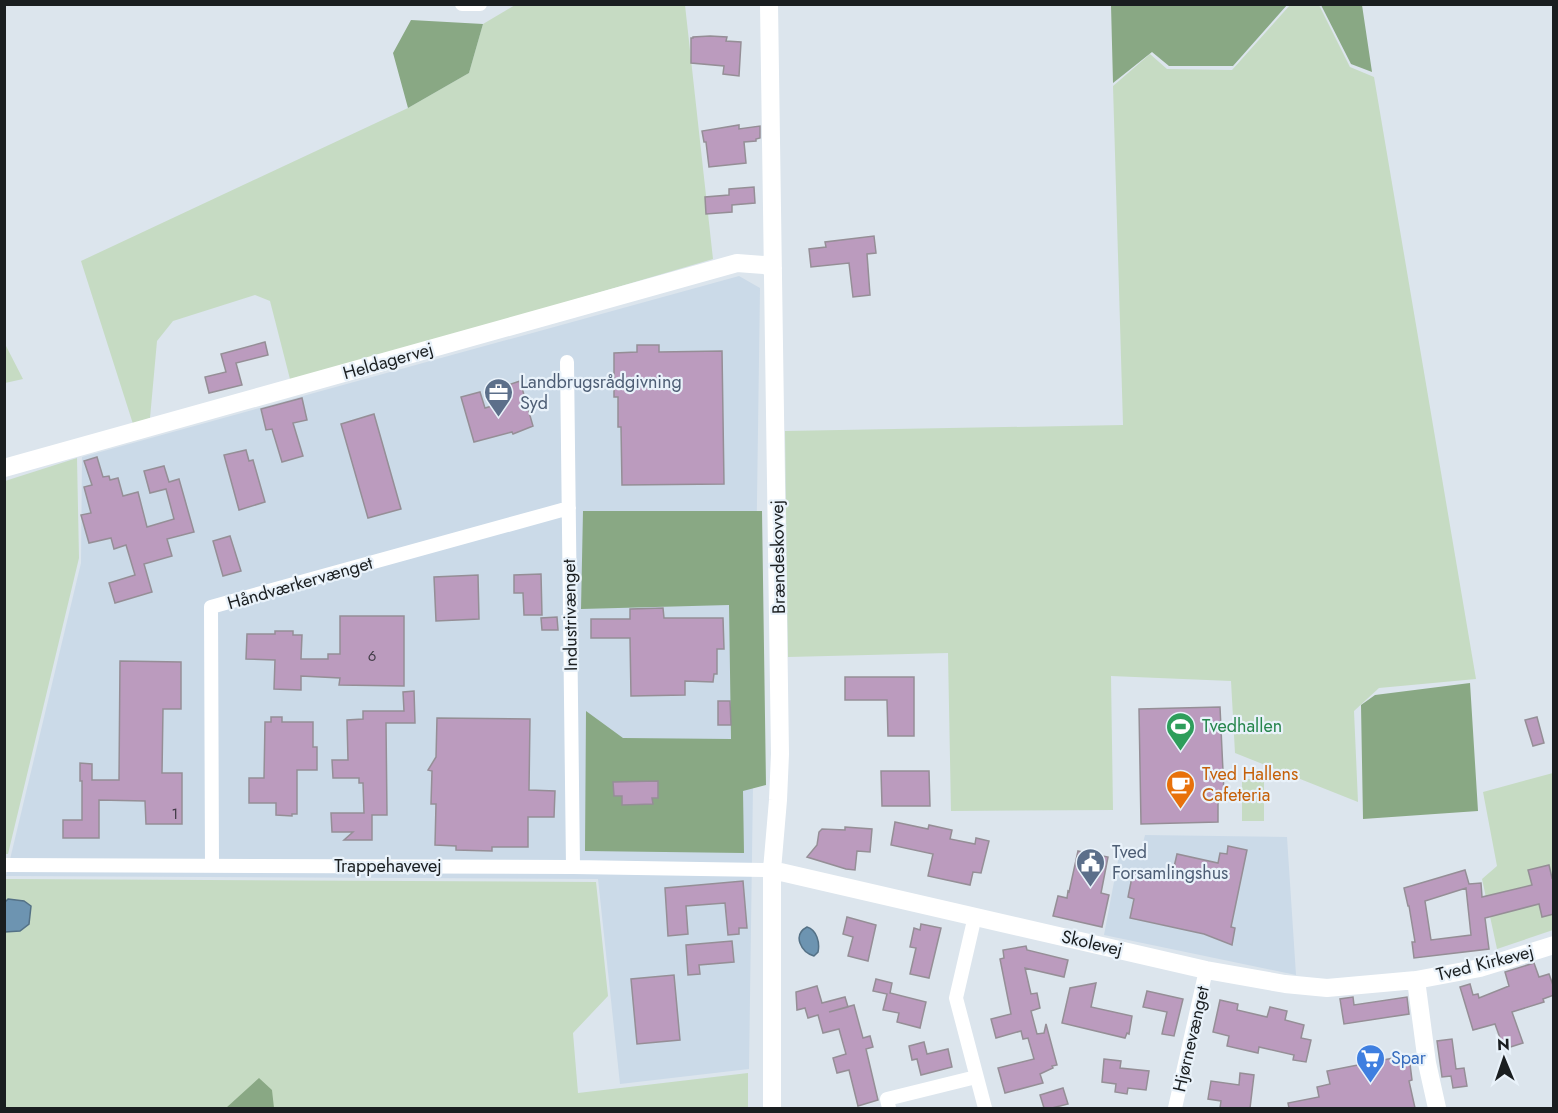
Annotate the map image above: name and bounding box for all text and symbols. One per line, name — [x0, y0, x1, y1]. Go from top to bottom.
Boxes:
street label: Heldagervej — [340, 336, 436, 386]
place label: Landbrugsrådgivning Syd — [520, 369, 682, 416]
office icon: Landbrugsrådgivning Syd — [483, 376, 515, 418]
street label: Brændeskovvej — [764, 500, 792, 614]
street label: Håndværkervænget — [224, 550, 376, 616]
street label: Industrivænget — [556, 558, 584, 671]
house number: 6 — [368, 645, 376, 667]
sports icon: Tvedhallen — [1165, 710, 1197, 752]
place label: Tvedhallen — [1202, 713, 1282, 739]
place label: Tved Hallens Cafeteria — [1202, 761, 1298, 808]
cafe icon: Tved Hallens Cafeteria — [1165, 768, 1197, 810]
house number: 1 — [172, 803, 178, 825]
place label: Tved Forsamlingshus — [1112, 839, 1228, 886]
public building icon: Tved Forsamlingshus — [1075, 846, 1107, 888]
street label: Trappehavevej — [334, 853, 442, 879]
street label: Skolevej — [1059, 923, 1125, 963]
street label: Tved Kirkevej — [1434, 938, 1536, 988]
street label: Hjørnevænget — [1166, 983, 1216, 1094]
north arrow — [1474, 1029, 1534, 1089]
text: N — [1497, 1033, 1510, 1056]
supermarket icon: Spar — [1354, 1042, 1386, 1084]
place label: Spar — [1391, 1045, 1427, 1071]

